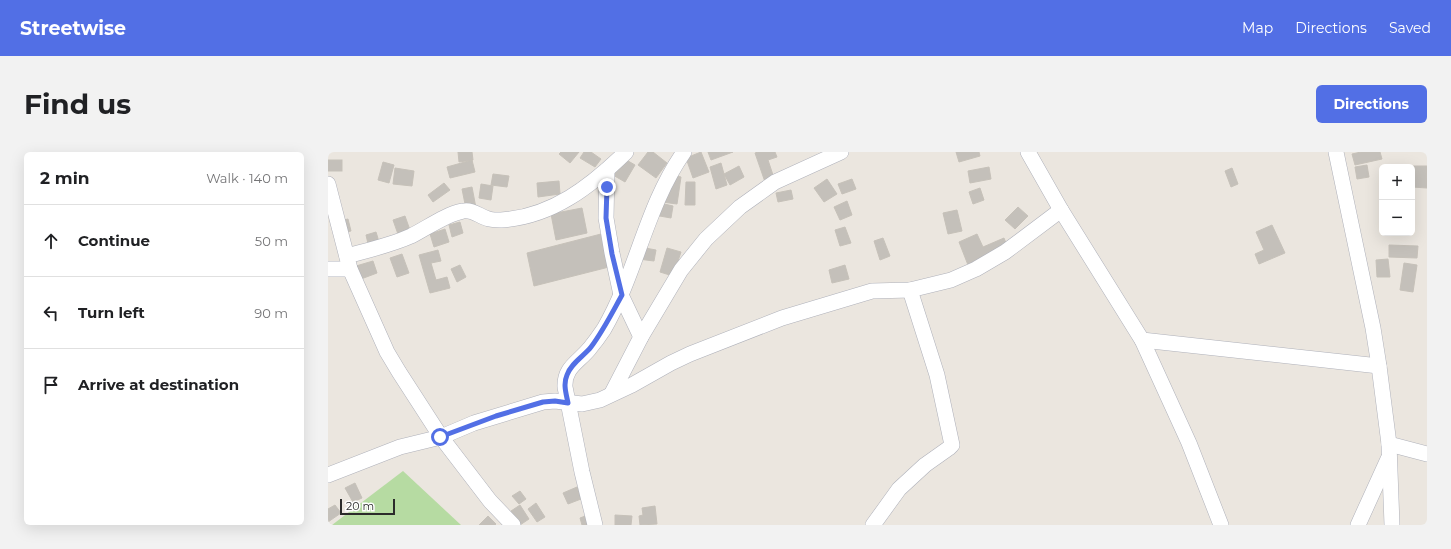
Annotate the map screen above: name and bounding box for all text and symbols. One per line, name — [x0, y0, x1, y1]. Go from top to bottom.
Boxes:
text: Streetwise — [20, 17, 126, 40]
text: Map — [1242, 19, 1273, 37]
text: Directions — [1295, 19, 1367, 37]
text: Saved — [1389, 19, 1431, 37]
button: Directions — [1316, 85, 1427, 123]
text: Find us — [24, 87, 131, 121]
map controls — [1379, 164, 1415, 236]
button: + — [1379, 164, 1415, 200]
text: 2 min — [40, 168, 90, 188]
text: Walk · 140 m — [206, 170, 288, 186]
route end — [598, 178, 616, 196]
button: − — [1379, 200, 1415, 236]
icon: ahead — [40, 230, 62, 252]
text: Continue — [78, 231, 150, 250]
text: 50 m — [255, 233, 288, 249]
icon: left — [40, 302, 62, 324]
text: Turn left — [78, 303, 145, 322]
text: 90 m — [254, 305, 288, 321]
icon: arrive — [40, 374, 62, 396]
text: Arrive at destination — [78, 375, 239, 394]
route start — [431, 428, 449, 446]
scale bar — [340, 497, 395, 516]
text: 20 m — [346, 499, 374, 513]

